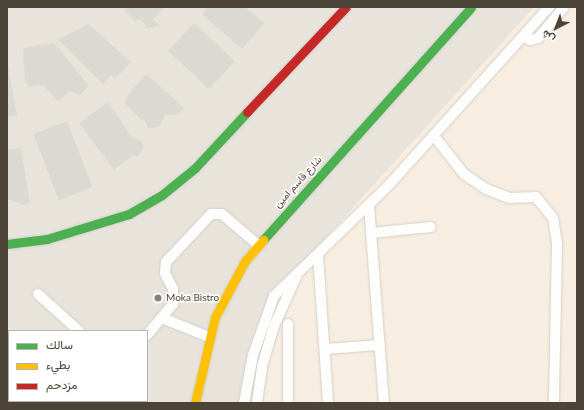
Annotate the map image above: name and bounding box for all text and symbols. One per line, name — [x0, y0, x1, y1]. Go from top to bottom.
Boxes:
north arrow — [536, 8, 576, 48]
text: ش — [538, 28, 557, 47]
street label: شارع قاسم امين — [272, 154, 324, 210]
place label: Moka Bistro — [166, 292, 219, 304]
marker: Moka Bistro — [153, 293, 163, 303]
legend — [8, 330, 148, 402]
text: سالك — [46, 337, 73, 352]
text: بطيء — [46, 357, 70, 372]
text: مزدحم — [46, 377, 77, 392]

